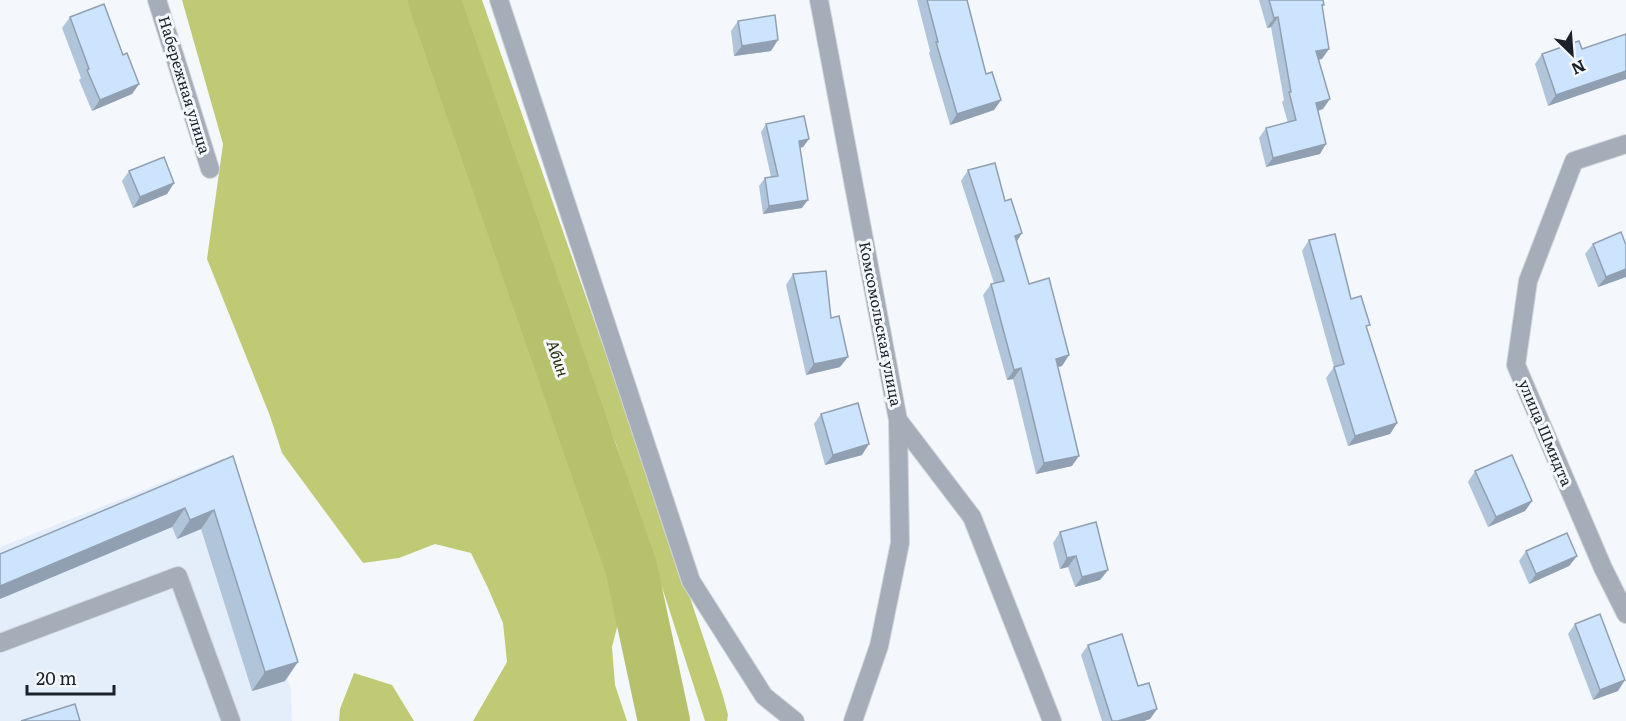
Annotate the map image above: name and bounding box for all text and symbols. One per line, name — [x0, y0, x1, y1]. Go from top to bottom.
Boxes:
street label: Набережная улица — [154, 13, 218, 157]
north arrow — [1542, 24, 1602, 84]
text: N — [1568, 55, 1590, 82]
street label: Комсомольская улица — [854, 239, 909, 409]
water label: Абин — [541, 336, 576, 379]
street label: улица Шмидта — [1514, 376, 1580, 490]
scale bar — [27, 658, 114, 696]
text: 20 m — [36, 664, 77, 691]

